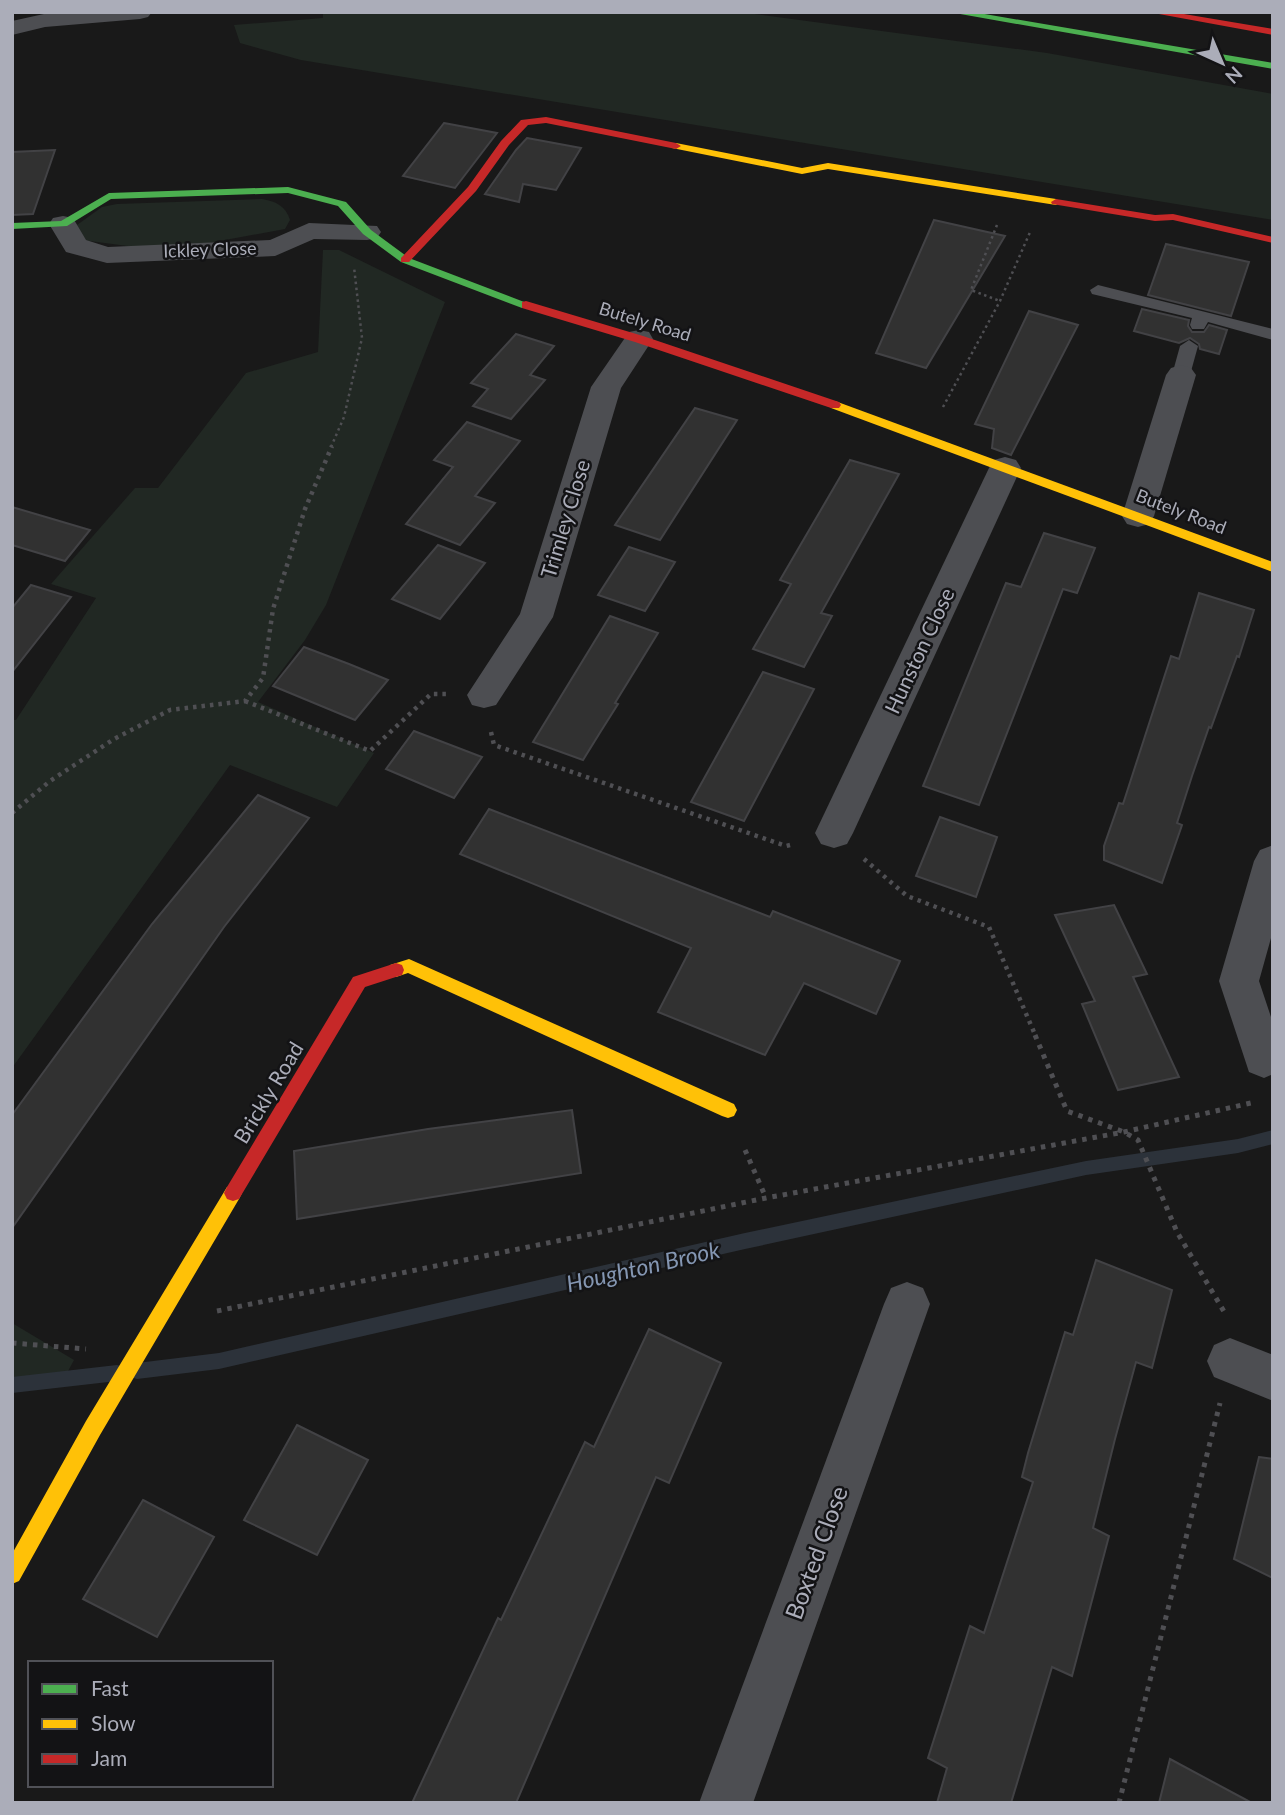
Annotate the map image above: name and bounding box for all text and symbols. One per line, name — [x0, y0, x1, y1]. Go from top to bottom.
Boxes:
north arrow — [1187, 28, 1257, 98]
text: N — [1221, 62, 1247, 89]
street label: Ickley Close — [163, 236, 257, 262]
street label: Butely Road — [597, 297, 694, 345]
street label: Trimley Close — [535, 456, 594, 581]
street label: Butely Road — [1133, 484, 1230, 538]
street label: Hunston Close — [879, 583, 959, 717]
street label: Brickly Road — [228, 1037, 308, 1148]
water label: Houghton Brook — [563, 1235, 723, 1297]
street label: Boxted Close — [778, 1482, 853, 1623]
legend — [28, 1661, 273, 1787]
text: Fast — [91, 1675, 129, 1700]
text: Slow — [91, 1710, 136, 1735]
text: Jam — [91, 1745, 127, 1770]

